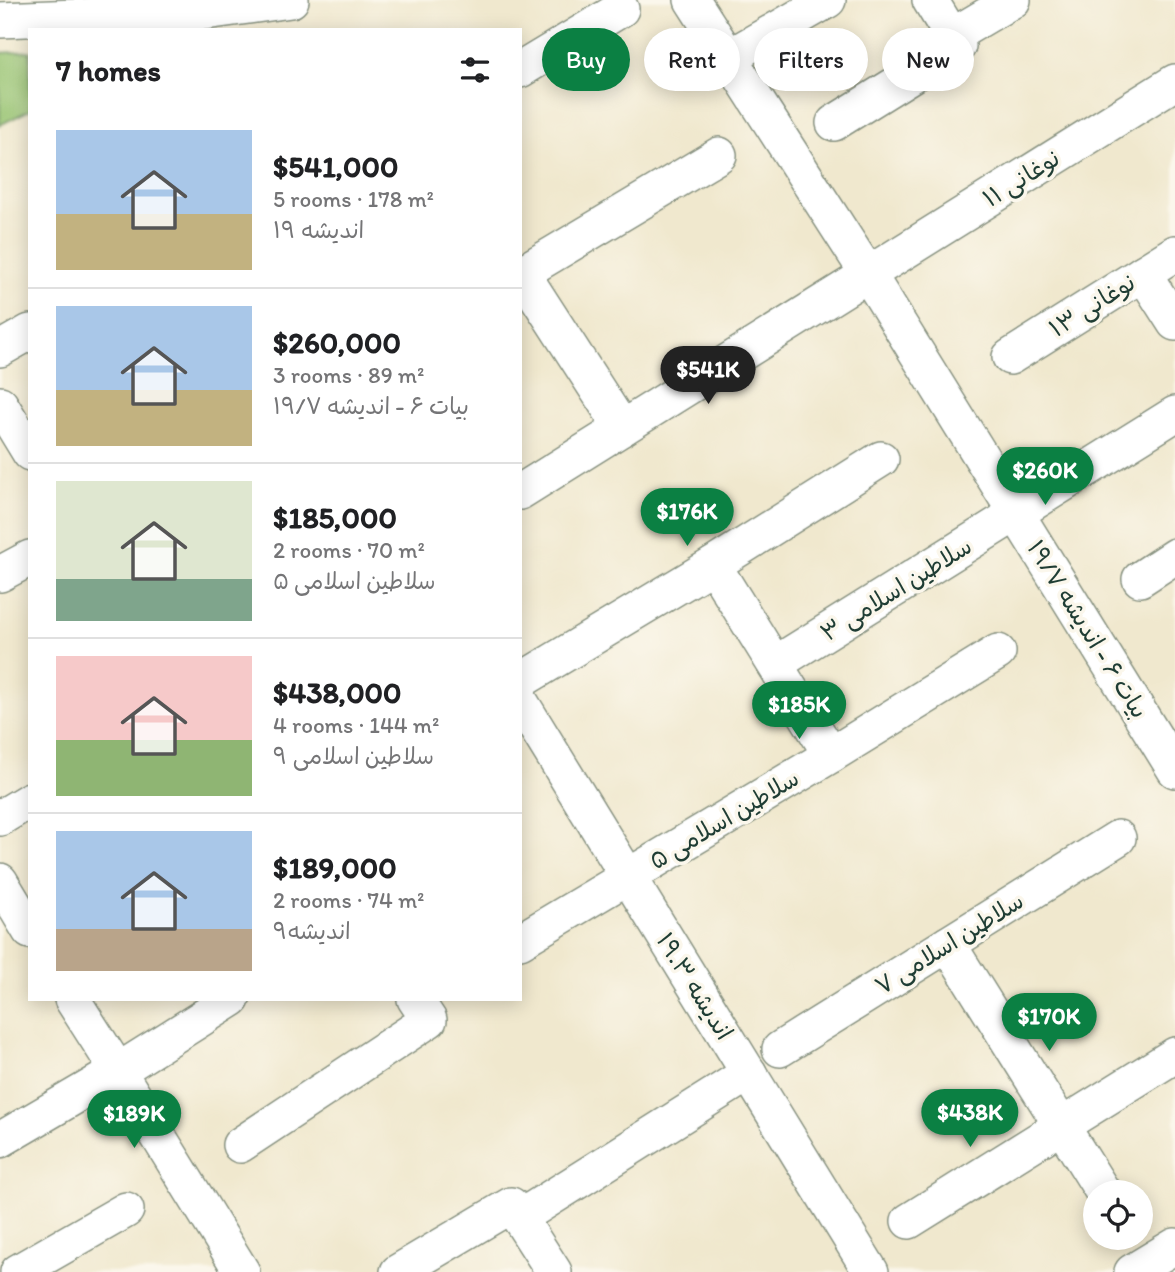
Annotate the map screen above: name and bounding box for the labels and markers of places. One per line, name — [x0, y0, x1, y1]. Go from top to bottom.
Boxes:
pin: $541K — [659, 346, 757, 406]
pin: $260K — [996, 448, 1094, 507]
pin: $176K — [638, 489, 736, 548]
pin: $185K — [750, 682, 848, 741]
pin: $170K — [1000, 993, 1098, 1053]
pin: $189K — [85, 1090, 183, 1150]
pin: $438K — [921, 1090, 1019, 1149]

